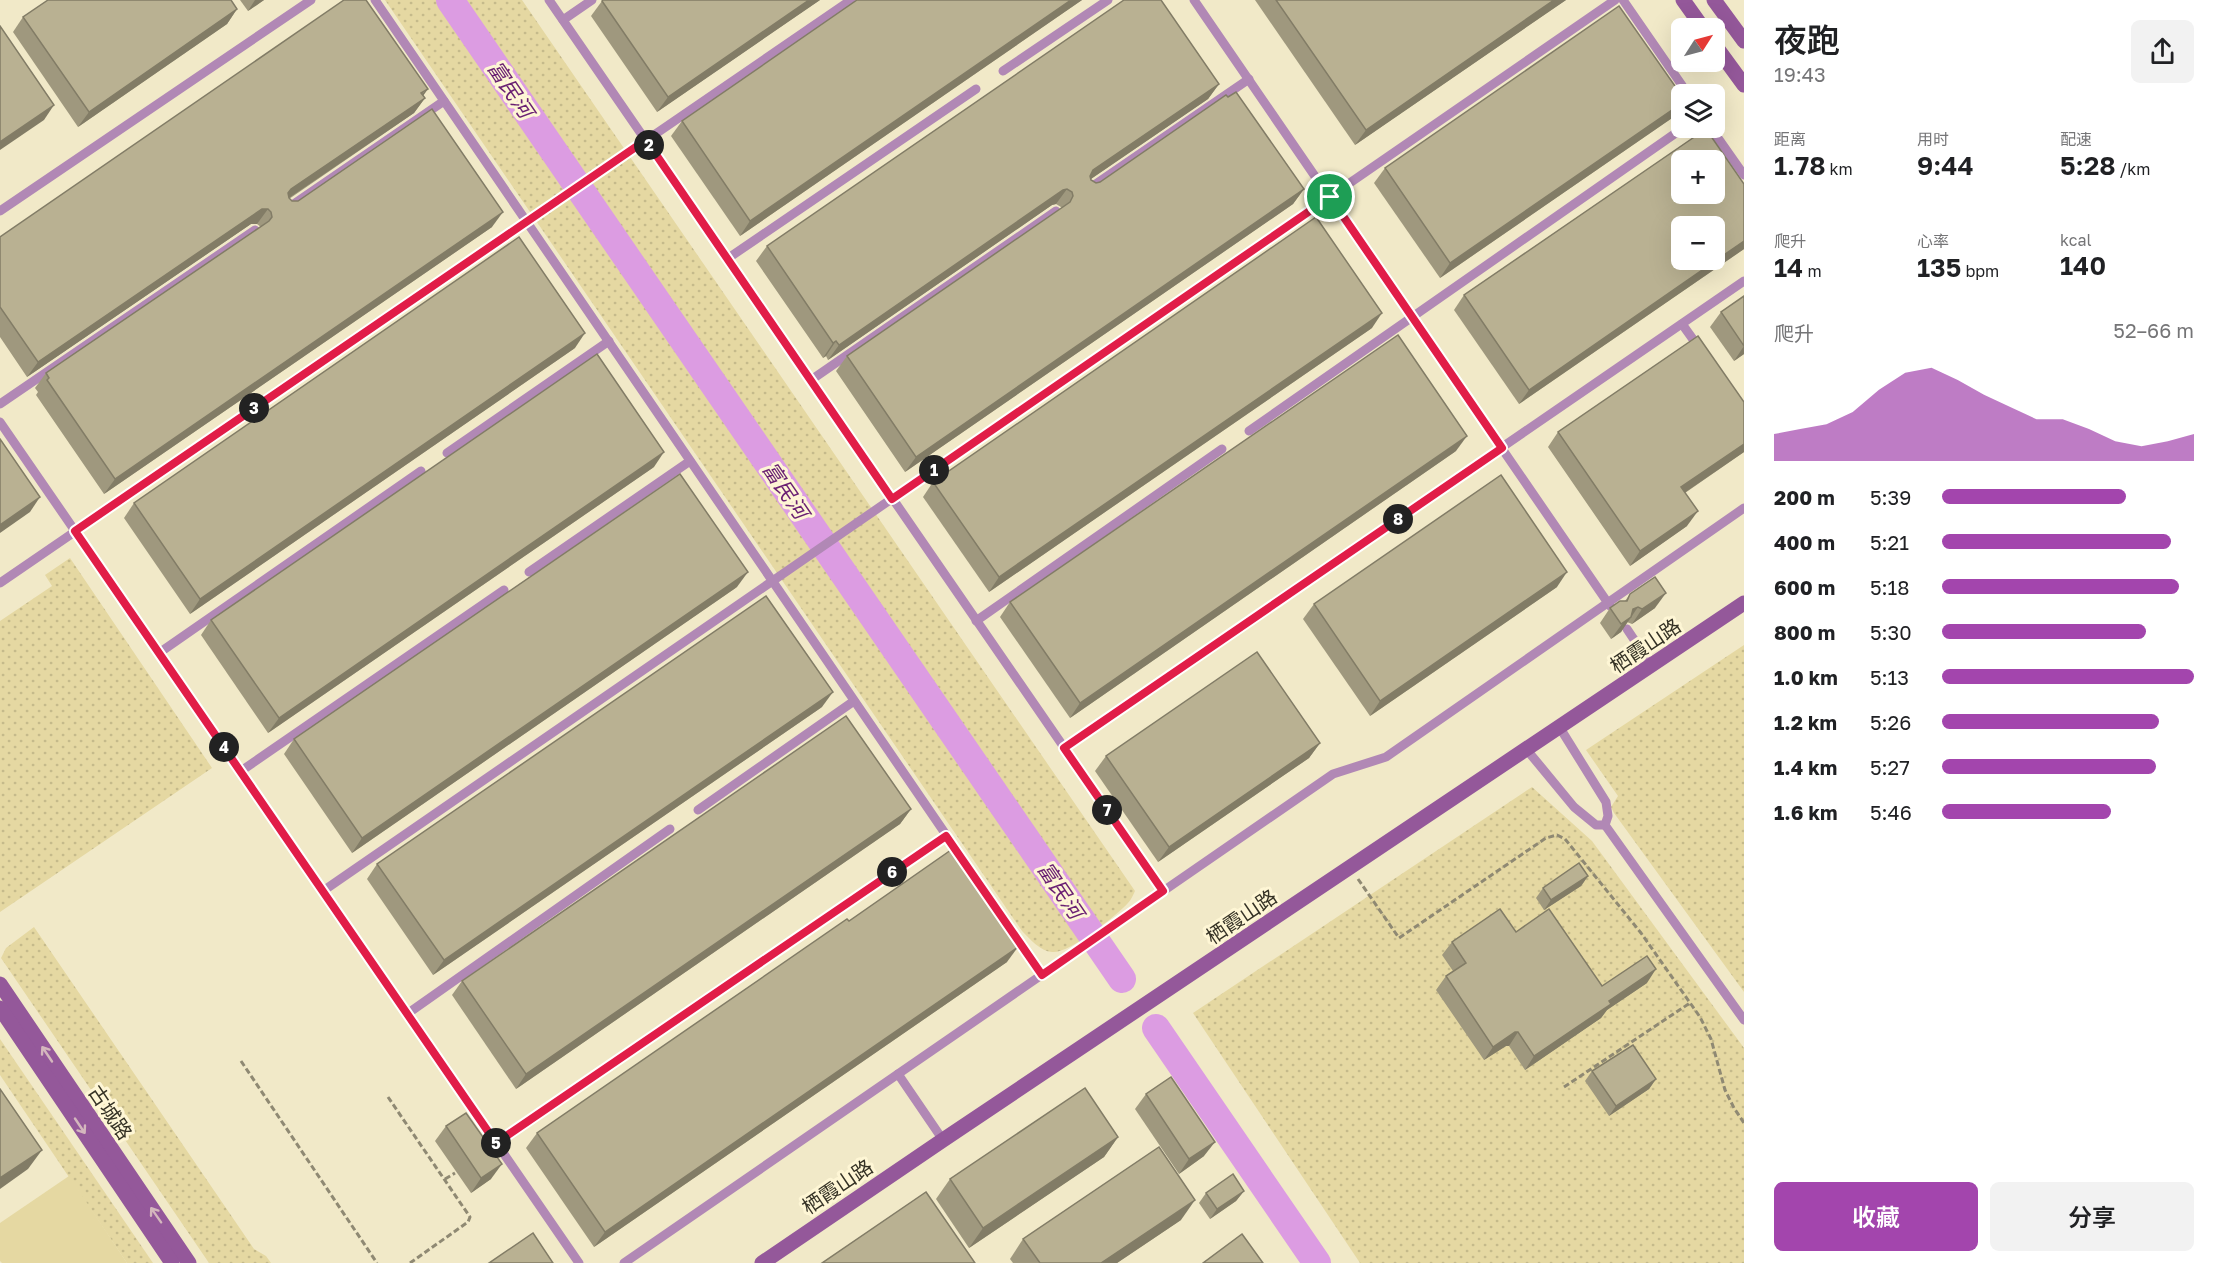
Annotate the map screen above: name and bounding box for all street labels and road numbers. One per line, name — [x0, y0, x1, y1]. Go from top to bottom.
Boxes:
street label: 栖霞山路 — [1605, 613, 1685, 677]
street label: 栖霞山路 — [1201, 884, 1281, 948]
street label: 古城路 — [84, 1080, 138, 1144]
street label: 栖霞山路 — [797, 1154, 877, 1218]

